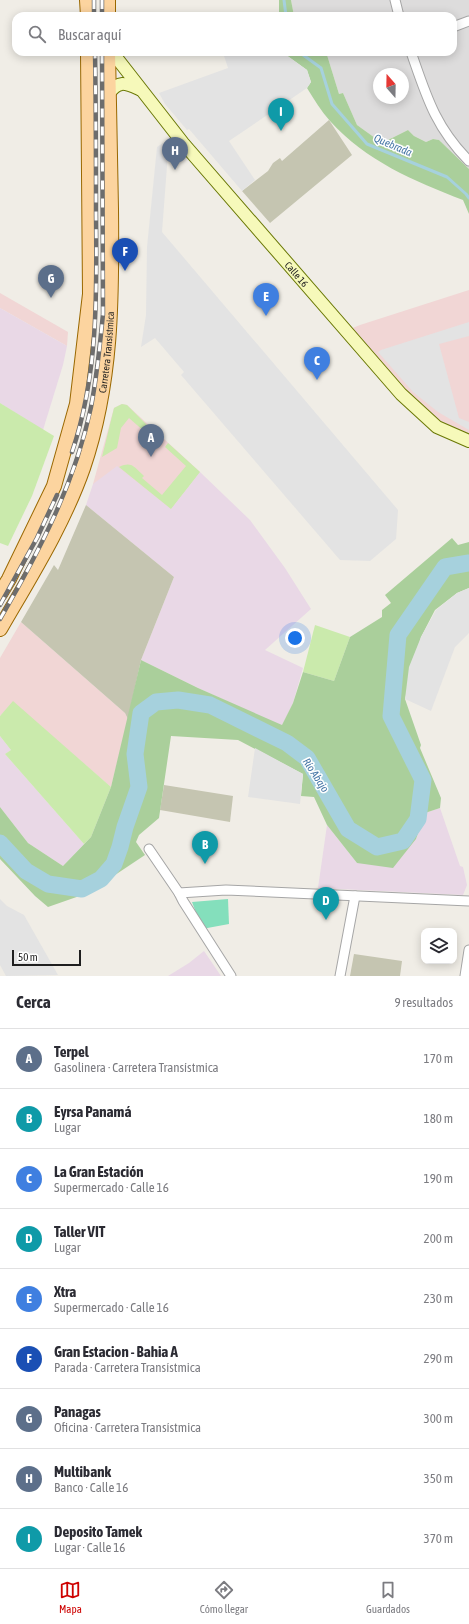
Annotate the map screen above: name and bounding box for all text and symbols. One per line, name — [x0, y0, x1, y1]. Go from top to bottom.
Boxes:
search box — [12, 12, 457, 56]
icon: search — [26, 23, 48, 45]
text: Buscar aquí — [58, 26, 121, 43]
north arrow — [373, 68, 409, 104]
pin: I — [268, 98, 294, 131]
water label: Quebrada — [372, 132, 414, 158]
pin: H — [162, 137, 188, 170]
pin: F — [112, 238, 138, 271]
street label: Calle 16 — [283, 259, 311, 289]
pin: G — [38, 265, 64, 298]
pin: E — [253, 283, 279, 316]
street label: Carretera Transístmica — [96, 311, 116, 394]
pin: C — [304, 347, 330, 380]
pin: A — [138, 424, 164, 457]
your location — [285, 628, 305, 648]
water label: Río Abajo — [301, 756, 331, 794]
pin: B — [192, 831, 218, 864]
pin: D — [313, 887, 339, 920]
map controls — [421, 928, 457, 964]
button: layers — [421, 928, 457, 964]
scale bar — [12, 948, 81, 967]
text: 50 m — [18, 951, 38, 963]
text: Cerca — [16, 992, 51, 1012]
text: 9 resultados — [394, 995, 453, 1010]
text: Terpel — [54, 1043, 89, 1060]
text: A — [26, 1051, 32, 1066]
text: 170 m — [424, 1051, 453, 1066]
text: Gasolinera · Carretera Transístmica — [54, 1060, 219, 1075]
text: Eyrsa Panamá — [54, 1103, 131, 1120]
text: B — [26, 1111, 32, 1126]
text: 180 m — [424, 1111, 453, 1126]
text: Lugar — [54, 1120, 81, 1135]
text: La Gran Estación — [54, 1163, 144, 1180]
text: C — [26, 1171, 32, 1186]
text: 190 m — [424, 1171, 453, 1186]
text: Supermercado · Calle 16 — [54, 1180, 169, 1195]
text: Taller VIT — [54, 1223, 105, 1240]
text: D — [25, 1231, 33, 1246]
text: 200 m — [424, 1231, 453, 1246]
text: Lugar — [54, 1240, 81, 1255]
text: Xtra — [54, 1283, 76, 1300]
text: E — [26, 1291, 32, 1306]
text: 230 m — [424, 1291, 453, 1306]
text: Supermercado · Calle 16 — [54, 1300, 169, 1315]
text: Gran Estacion - Bahia A — [54, 1343, 178, 1360]
text: F — [26, 1351, 32, 1366]
text: 290 m — [424, 1351, 453, 1366]
text: Parada · Carretera Transístmica — [54, 1360, 201, 1375]
text: Panagas — [54, 1403, 101, 1420]
text: G — [26, 1411, 32, 1426]
text: 300 m — [424, 1411, 453, 1426]
text: Oficina · Carretera Transístmica — [54, 1420, 201, 1435]
text: Multibank — [54, 1463, 111, 1480]
text: H — [25, 1471, 33, 1486]
text: 350 m — [424, 1471, 453, 1486]
text: Banco · Calle 16 — [54, 1480, 128, 1495]
text: Deposito Tamek — [54, 1523, 142, 1540]
text: I — [27, 1531, 31, 1546]
text: 370 m — [424, 1531, 453, 1546]
text: Lugar · Calle 16 — [54, 1540, 125, 1555]
tab: Mapa — [59, 1579, 82, 1615]
tab: Cómo llegar — [200, 1579, 248, 1615]
tab: Guardados — [366, 1579, 410, 1615]

